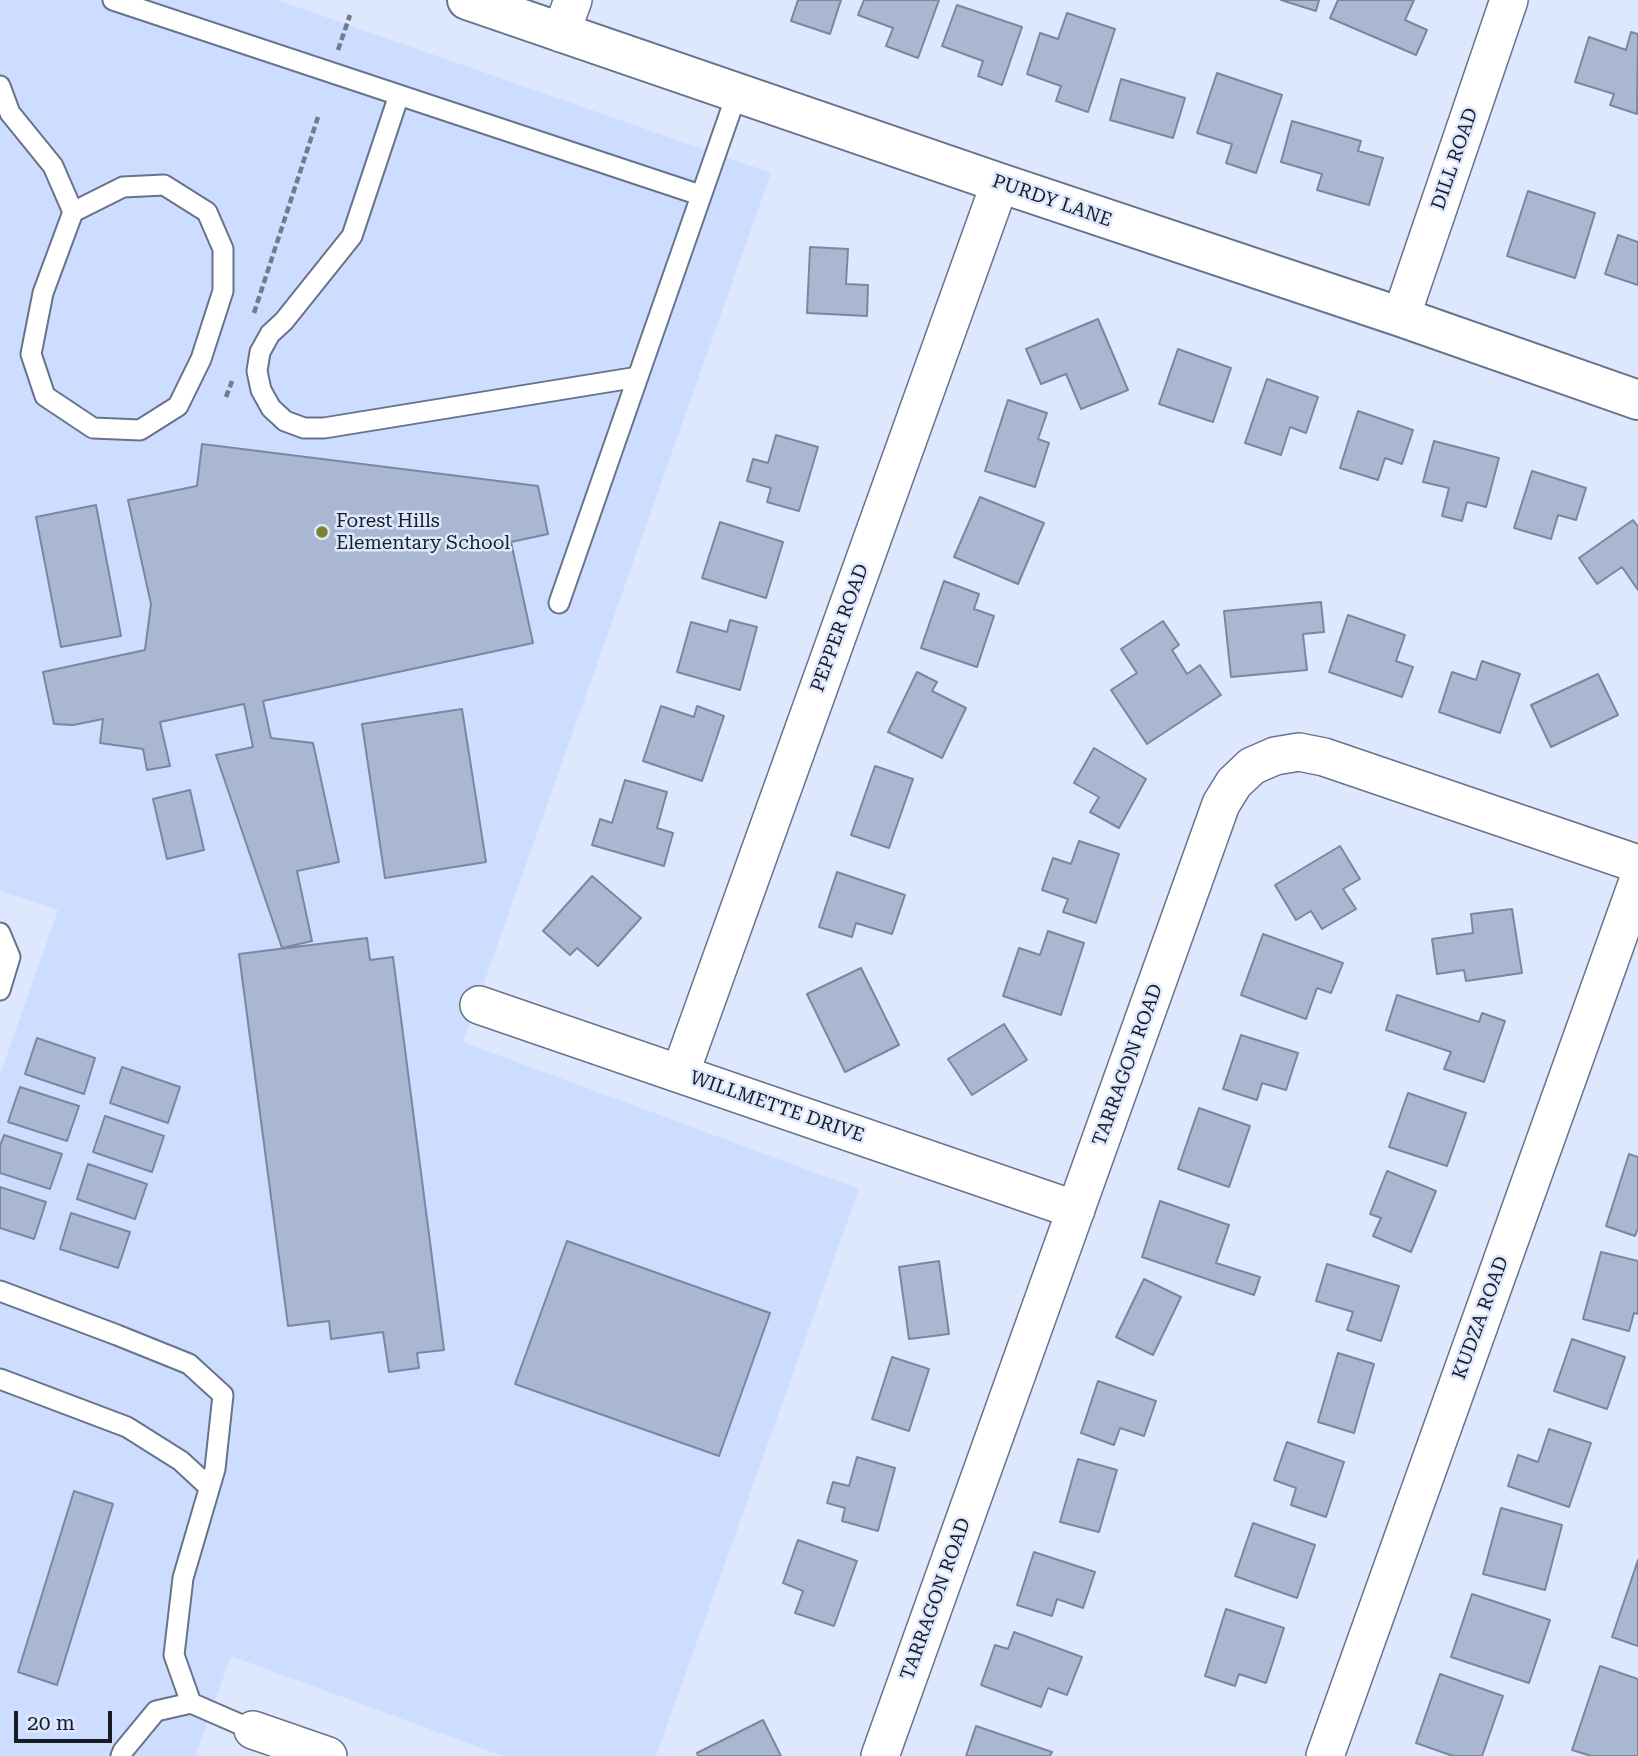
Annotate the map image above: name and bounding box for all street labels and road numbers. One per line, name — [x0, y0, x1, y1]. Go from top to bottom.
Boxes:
street label: DILL ROAD — [1427, 105, 1483, 213]
street label: PURDY LANE — [989, 170, 1115, 232]
street label: PEPPER ROAD — [806, 561, 874, 695]
street label: TARRAGON ROAD — [1088, 981, 1168, 1149]
street label: WILLMETTE DRIVE — [687, 1066, 867, 1148]
street label: KUDZA ROAD — [1448, 1253, 1514, 1383]
street label: TARRAGON ROAD — [896, 1515, 976, 1683]

